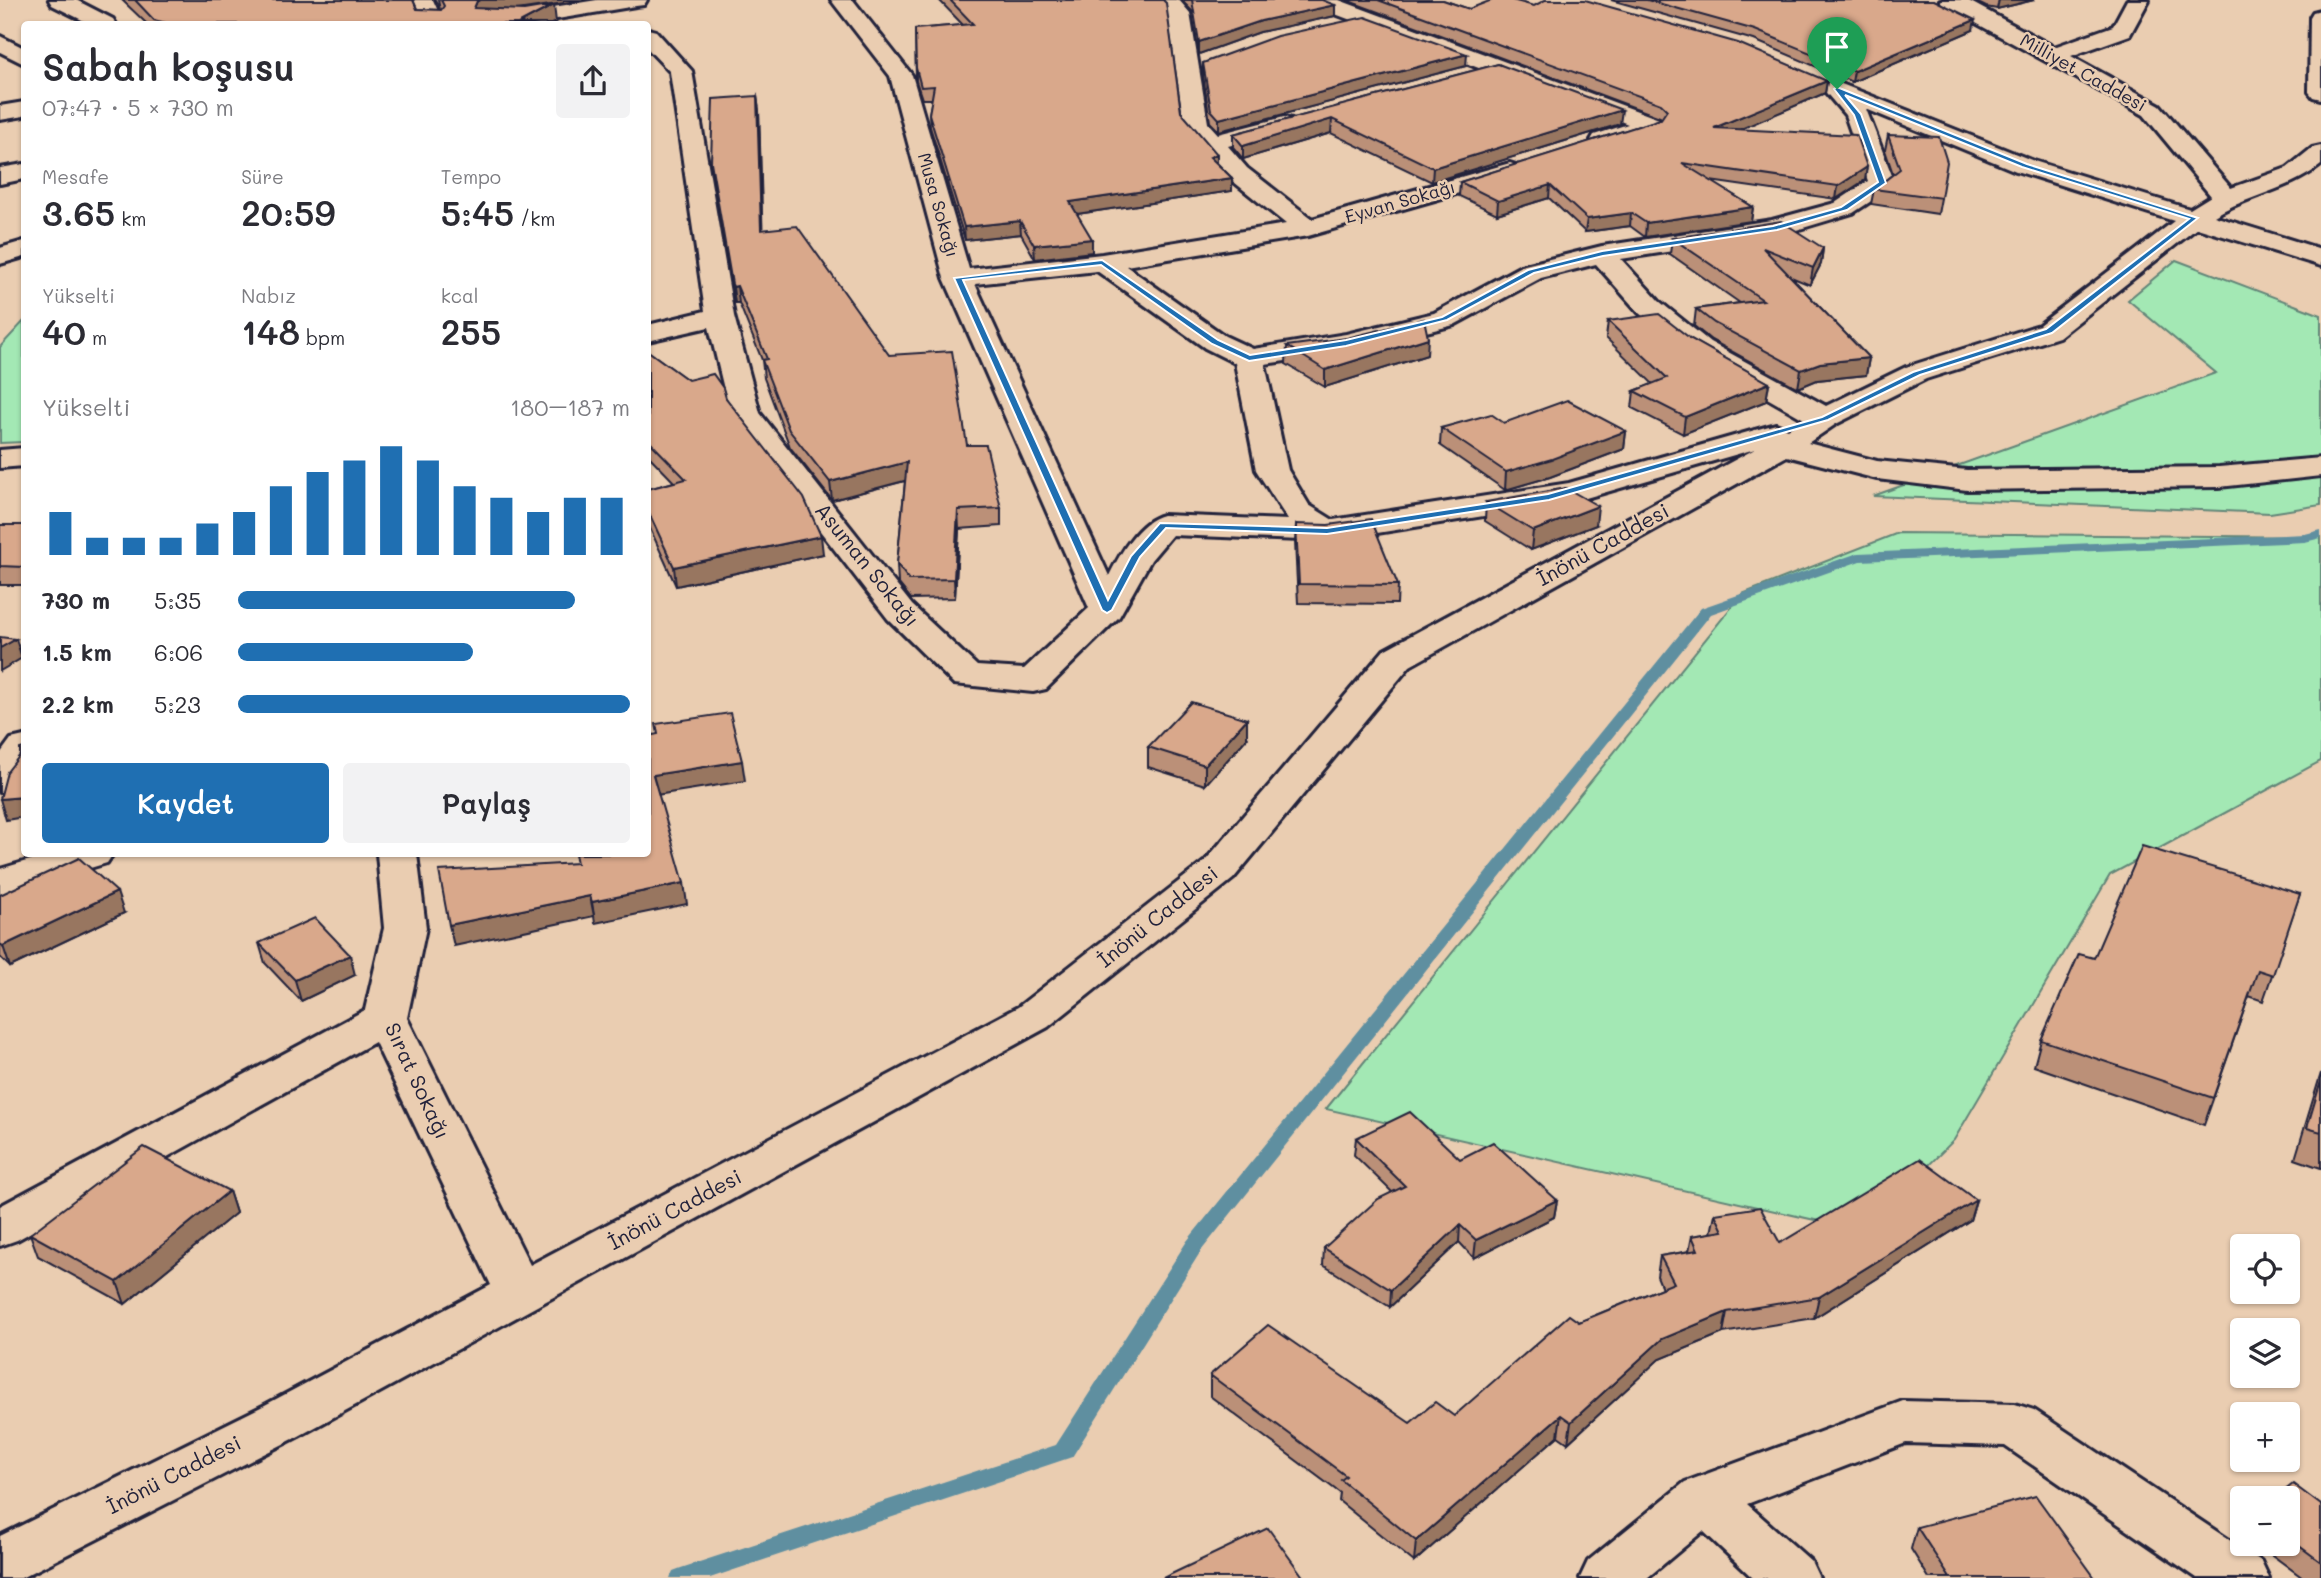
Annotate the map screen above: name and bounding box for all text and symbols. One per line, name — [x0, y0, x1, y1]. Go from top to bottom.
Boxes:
pin — [1807, 17, 1867, 89]
street label: Milliyet Caddesi — [2016, 27, 2151, 117]
icon: arrive — [1818, 28, 1856, 66]
text: Sabah koşusu — [42, 41, 295, 91]
button: share — [556, 44, 630, 118]
text: 07:47 · 5 × 730 m — [42, 92, 234, 122]
street label: Musa Sokağı — [913, 150, 965, 260]
text: Mesafe — [42, 164, 109, 189]
text: Süre — [241, 164, 284, 189]
text: Tempo — [441, 164, 501, 189]
street label: Eyvan Sokağı — [1342, 174, 1458, 228]
text: 3.65 — [42, 189, 115, 235]
text: 20:59 — [241, 189, 335, 235]
text: 5:45 — [441, 189, 514, 235]
text: km — [115, 206, 146, 231]
text: /km — [514, 206, 556, 231]
text: Yükselti — [42, 283, 115, 308]
text: Nabız — [241, 283, 296, 308]
text: kcal — [441, 283, 479, 308]
text: 40 — [42, 308, 86, 354]
text: 148 — [241, 308, 300, 354]
text: 255 — [441, 308, 501, 354]
text: m — [86, 325, 107, 350]
text: bpm — [300, 325, 345, 350]
text: Yükselti — [42, 392, 130, 422]
text: 180–187 m — [510, 392, 630, 422]
street label: İnönü Caddesi — [1531, 496, 1673, 591]
street label: Asuman Sokağı — [810, 497, 926, 631]
text: 730 m — [42, 585, 110, 615]
text: 5:35 — [154, 585, 201, 615]
text: 1.5 km — [42, 637, 112, 667]
text: 6:06 — [154, 637, 203, 667]
text: 2.2 km — [42, 689, 114, 719]
text: 5:23 — [154, 689, 201, 719]
button: Kaydet — [42, 763, 329, 843]
button: Paylaş — [343, 763, 630, 843]
street label: İnönü Caddesi — [1091, 859, 1223, 973]
street label: Sırat Sokağı — [380, 1018, 457, 1143]
street label: İnönü Caddesi — [603, 1162, 746, 1255]
map controls — [2230, 1234, 2300, 1556]
button: locate — [2230, 1234, 2300, 1304]
button: layers — [2230, 1318, 2300, 1388]
button: + — [2230, 1402, 2300, 1472]
street label: İnönü Caddesi — [101, 1428, 245, 1519]
button: − — [2230, 1486, 2300, 1556]

